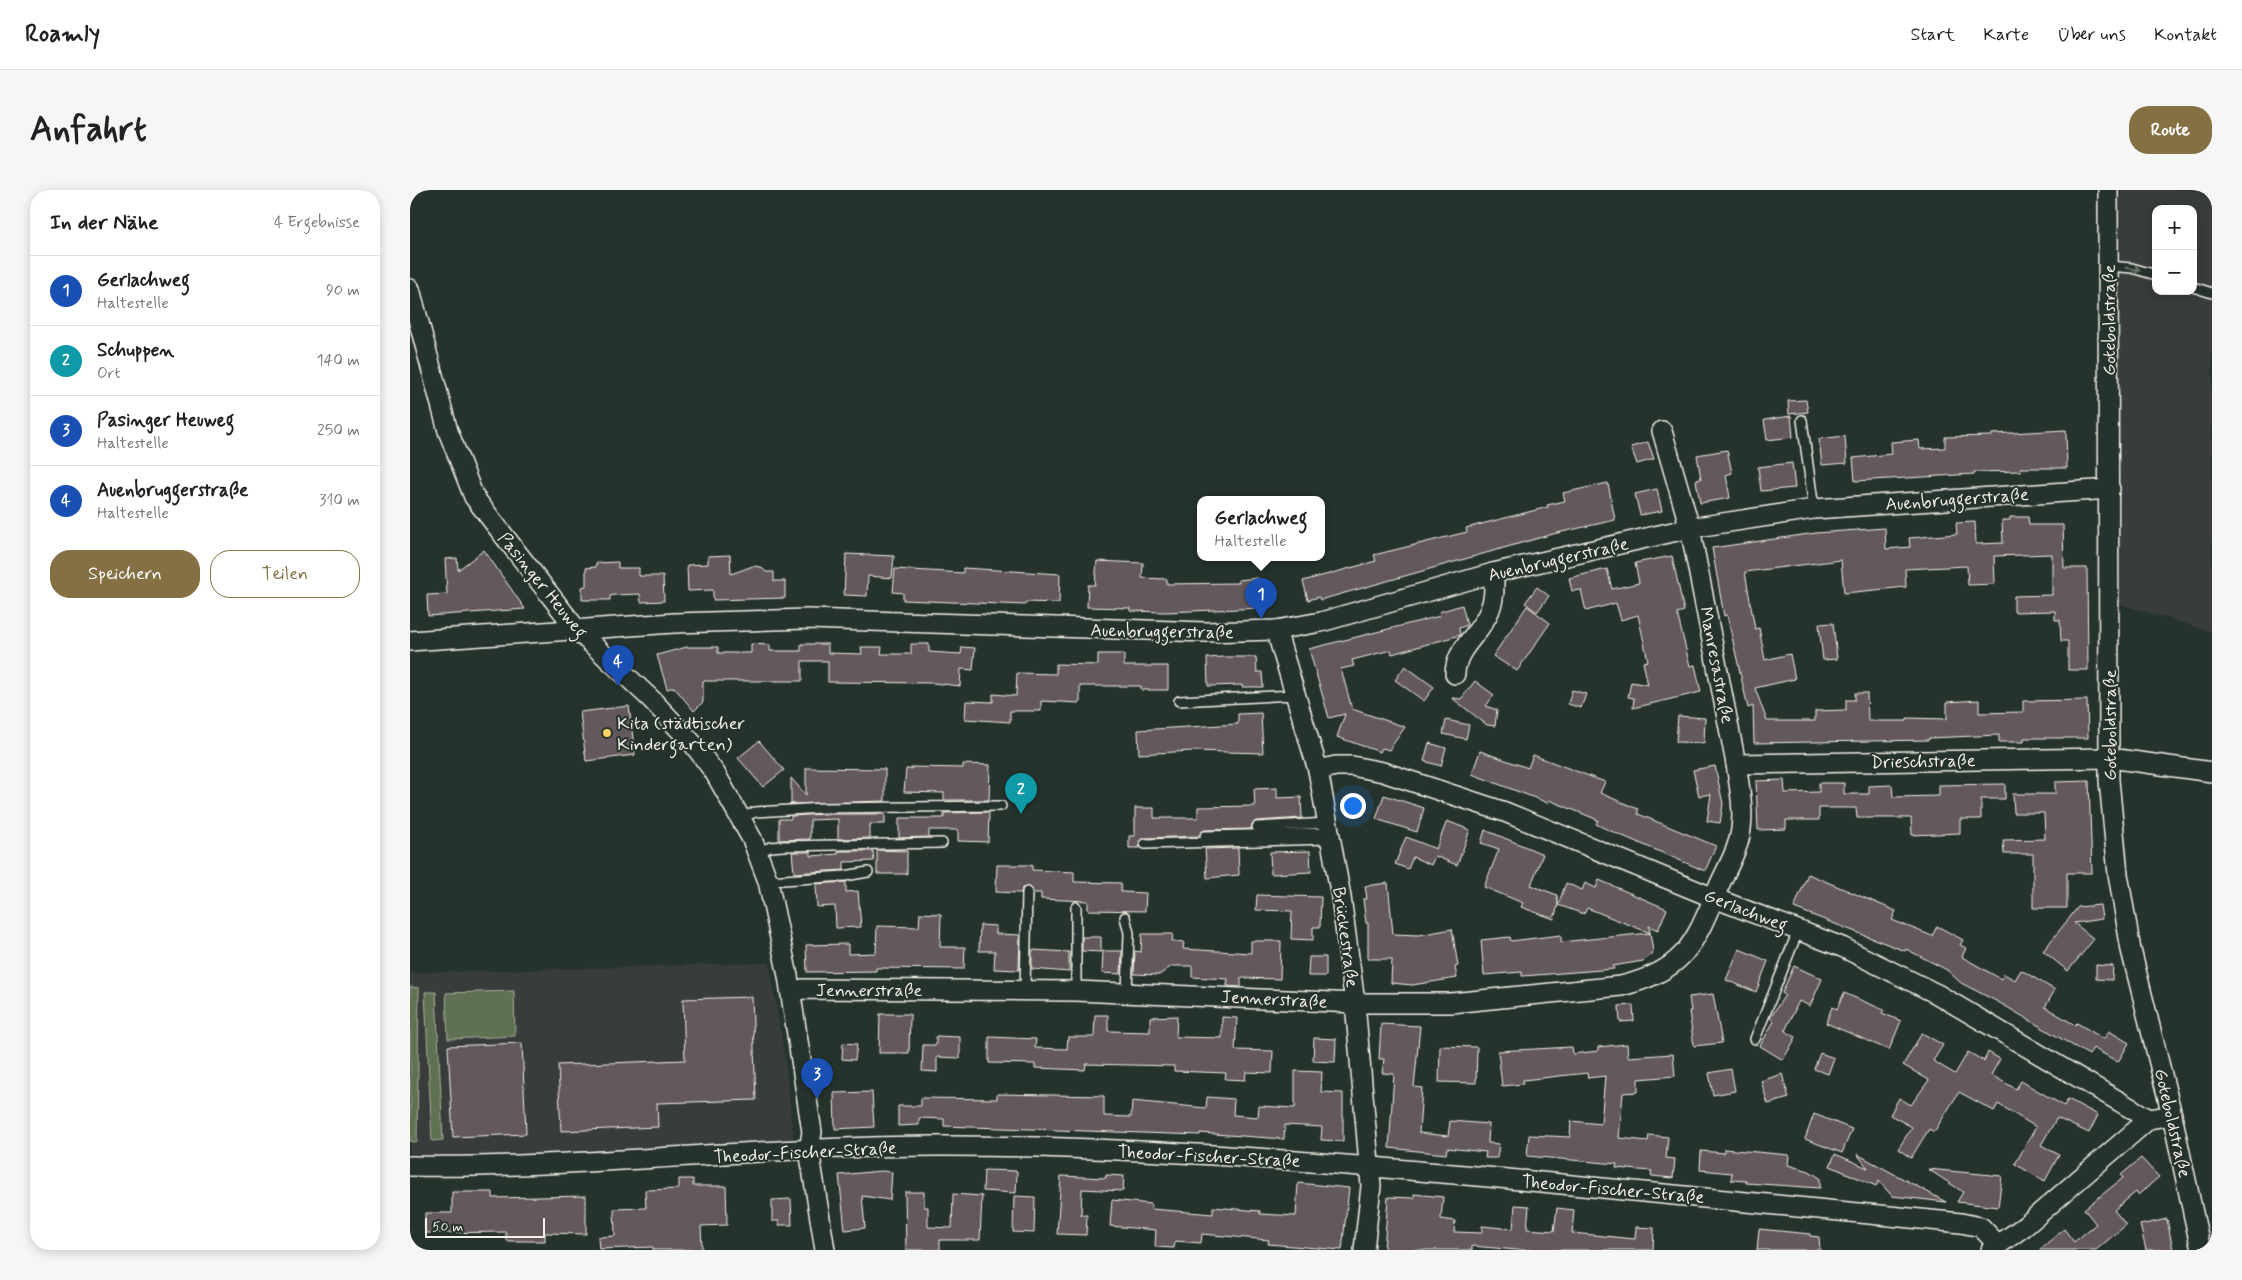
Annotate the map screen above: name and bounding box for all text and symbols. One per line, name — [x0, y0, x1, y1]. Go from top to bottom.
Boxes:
text: Roamly — [25, 19, 100, 50]
text: Start — [1911, 23, 1955, 47]
text: Karte — [1983, 23, 2029, 47]
text: Über uns — [2057, 23, 2126, 47]
text: Kontakt — [2154, 23, 2217, 47]
button: Route — [2129, 106, 2212, 154]
text: Anfahrt — [30, 107, 147, 153]
map controls — [2152, 205, 2197, 295]
button: + — [2152, 205, 2197, 250]
text: In der Nähe — [50, 209, 158, 237]
text: 4 Ergebnisse — [274, 212, 360, 233]
button: − — [2152, 250, 2197, 295]
street label: Goteboldstraße — [2098, 264, 2122, 376]
one-way arrow — [2124, 265, 2140, 274]
text: Gerlachweg — [97, 268, 190, 293]
text: 1 — [62, 280, 70, 301]
text: 90 m — [326, 280, 360, 301]
text: Haltestelle — [97, 293, 169, 314]
text: Schuppen — [97, 338, 174, 363]
text: 2 — [62, 350, 70, 371]
text: 140 m — [316, 350, 360, 371]
text: Ort — [97, 363, 121, 384]
text: Pasinger Heuweg — [97, 408, 234, 433]
text: 3 — [62, 420, 70, 441]
text: 250 m — [317, 420, 360, 441]
text: Haltestelle — [97, 433, 169, 454]
text: Auenbruggerstraße — [97, 478, 248, 503]
street label: Auenbruggerstraße — [1885, 483, 2030, 519]
text: 4 — [61, 490, 71, 511]
text: 310 m — [319, 490, 360, 511]
popup — [1197, 496, 1325, 561]
text: Haltestelle — [97, 503, 169, 524]
text: Gerlachweg — [1215, 506, 1307, 531]
street label: Pasinger Heuweg — [490, 527, 593, 645]
text: Haltestelle — [1215, 531, 1286, 552]
street label: Auenbruggerstraße — [1486, 532, 1631, 590]
button: Speichern — [50, 550, 200, 598]
button: Teilen — [210, 550, 360, 598]
pin: 1 — [1245, 578, 1277, 619]
street label: Manresastraße — [1693, 605, 1739, 726]
street label: Auenbruggerstraße — [1090, 619, 1234, 647]
pin: 4 — [602, 645, 634, 686]
street label: Goteboldstraße — [2099, 669, 2123, 781]
place label: Kita (städtischer Kindergarten) — [617, 712, 745, 759]
marker: Kita (städtischer Kindergarten) — [601, 727, 613, 739]
street label: Drieschstraße — [1870, 749, 1976, 775]
pin: 2 — [1005, 773, 1037, 814]
your location — [1340, 793, 1366, 819]
street label: Gerlachweg — [1700, 884, 1791, 940]
street label: Brückestraße — [1326, 885, 1364, 989]
street label: Jennerstraße — [816, 979, 923, 1003]
street label: Jennerstraße — [1220, 985, 1328, 1015]
pin: 3 — [801, 1058, 833, 1099]
street label: Goteboldstraße — [2148, 1066, 2196, 1180]
street label: Theodor-Fischer-Straße — [713, 1136, 897, 1170]
street label: Theodor-Fischer-Straße — [1117, 1140, 1301, 1174]
street label: Theodor-Fischer-Straße — [1521, 1170, 1705, 1210]
scale bar — [425, 1215, 545, 1238]
text: 50 m — [432, 1218, 463, 1236]

